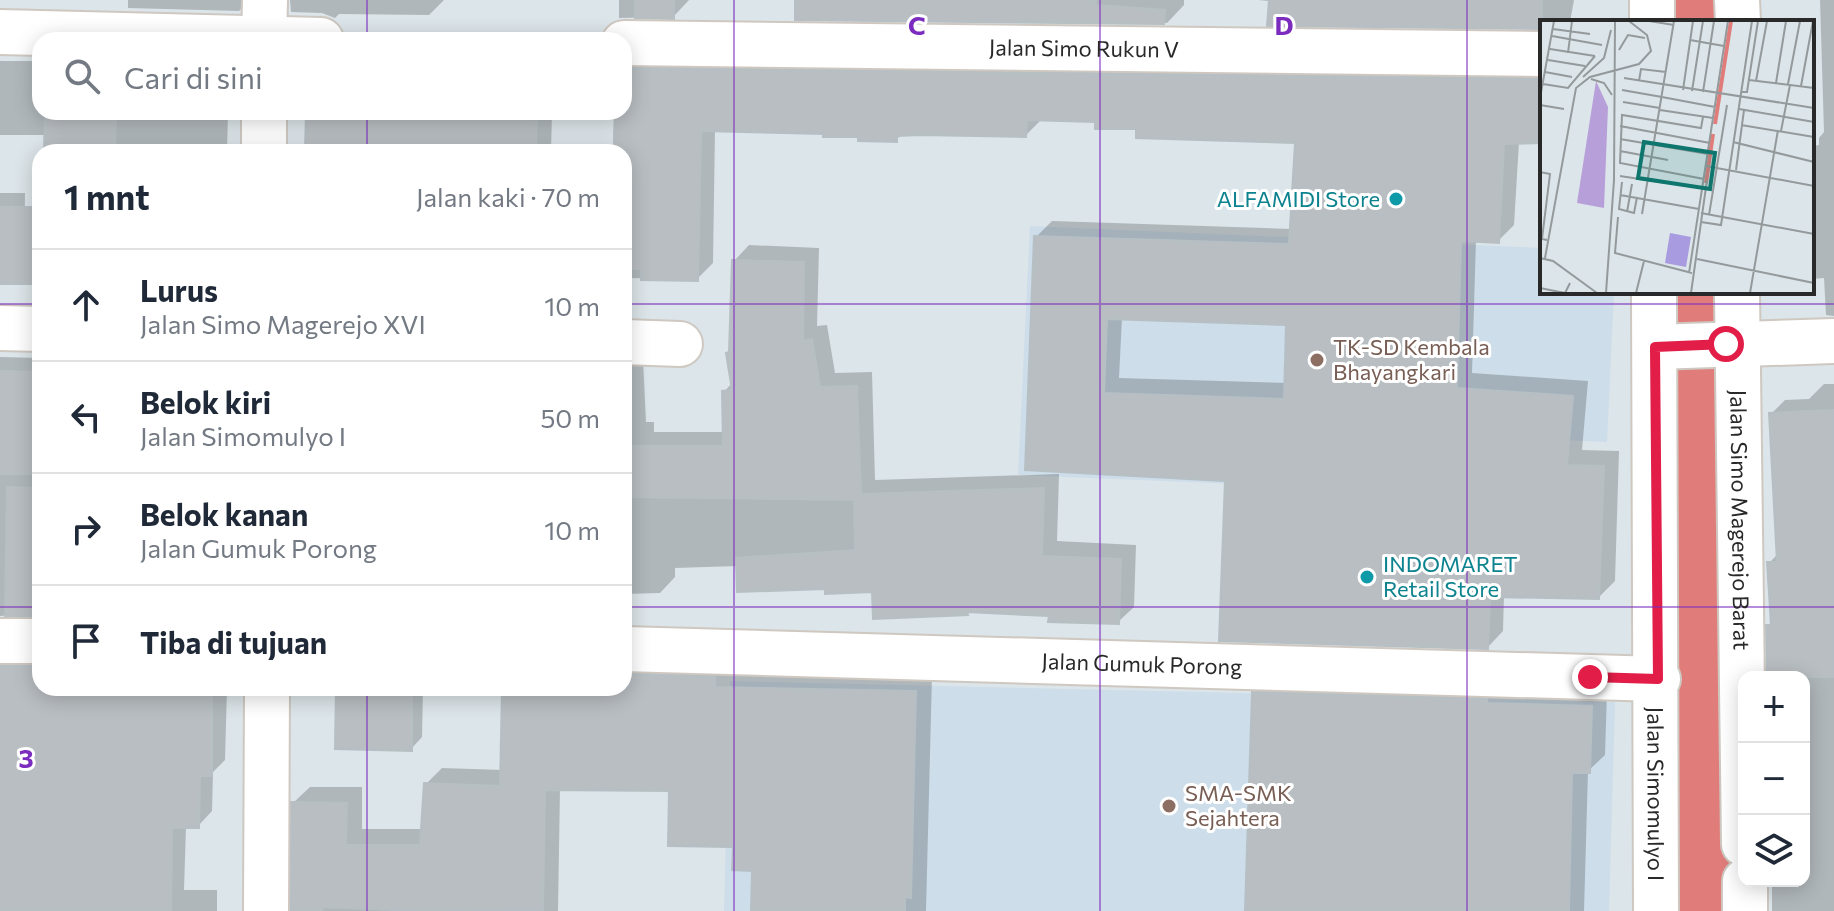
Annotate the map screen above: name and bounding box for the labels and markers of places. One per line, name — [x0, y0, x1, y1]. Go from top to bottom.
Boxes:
place label: ALFAMIDI Store — [1217, 185, 1380, 212]
marker: ALFAMIDI Store — [1387, 190, 1405, 208]
place label: TK-SD Kembala Bhayangkari — [1333, 333, 1490, 385]
marker: TK-SD Kembala Bhayangkari — [1308, 351, 1326, 369]
place label: INDOMARET Retail Store — [1383, 550, 1518, 602]
marker: INDOMARET Retail Store — [1358, 568, 1376, 586]
place label: SMA-SMK Sejahtera — [1185, 779, 1292, 831]
marker: SMA-SMK Sejahtera — [1160, 797, 1178, 815]

